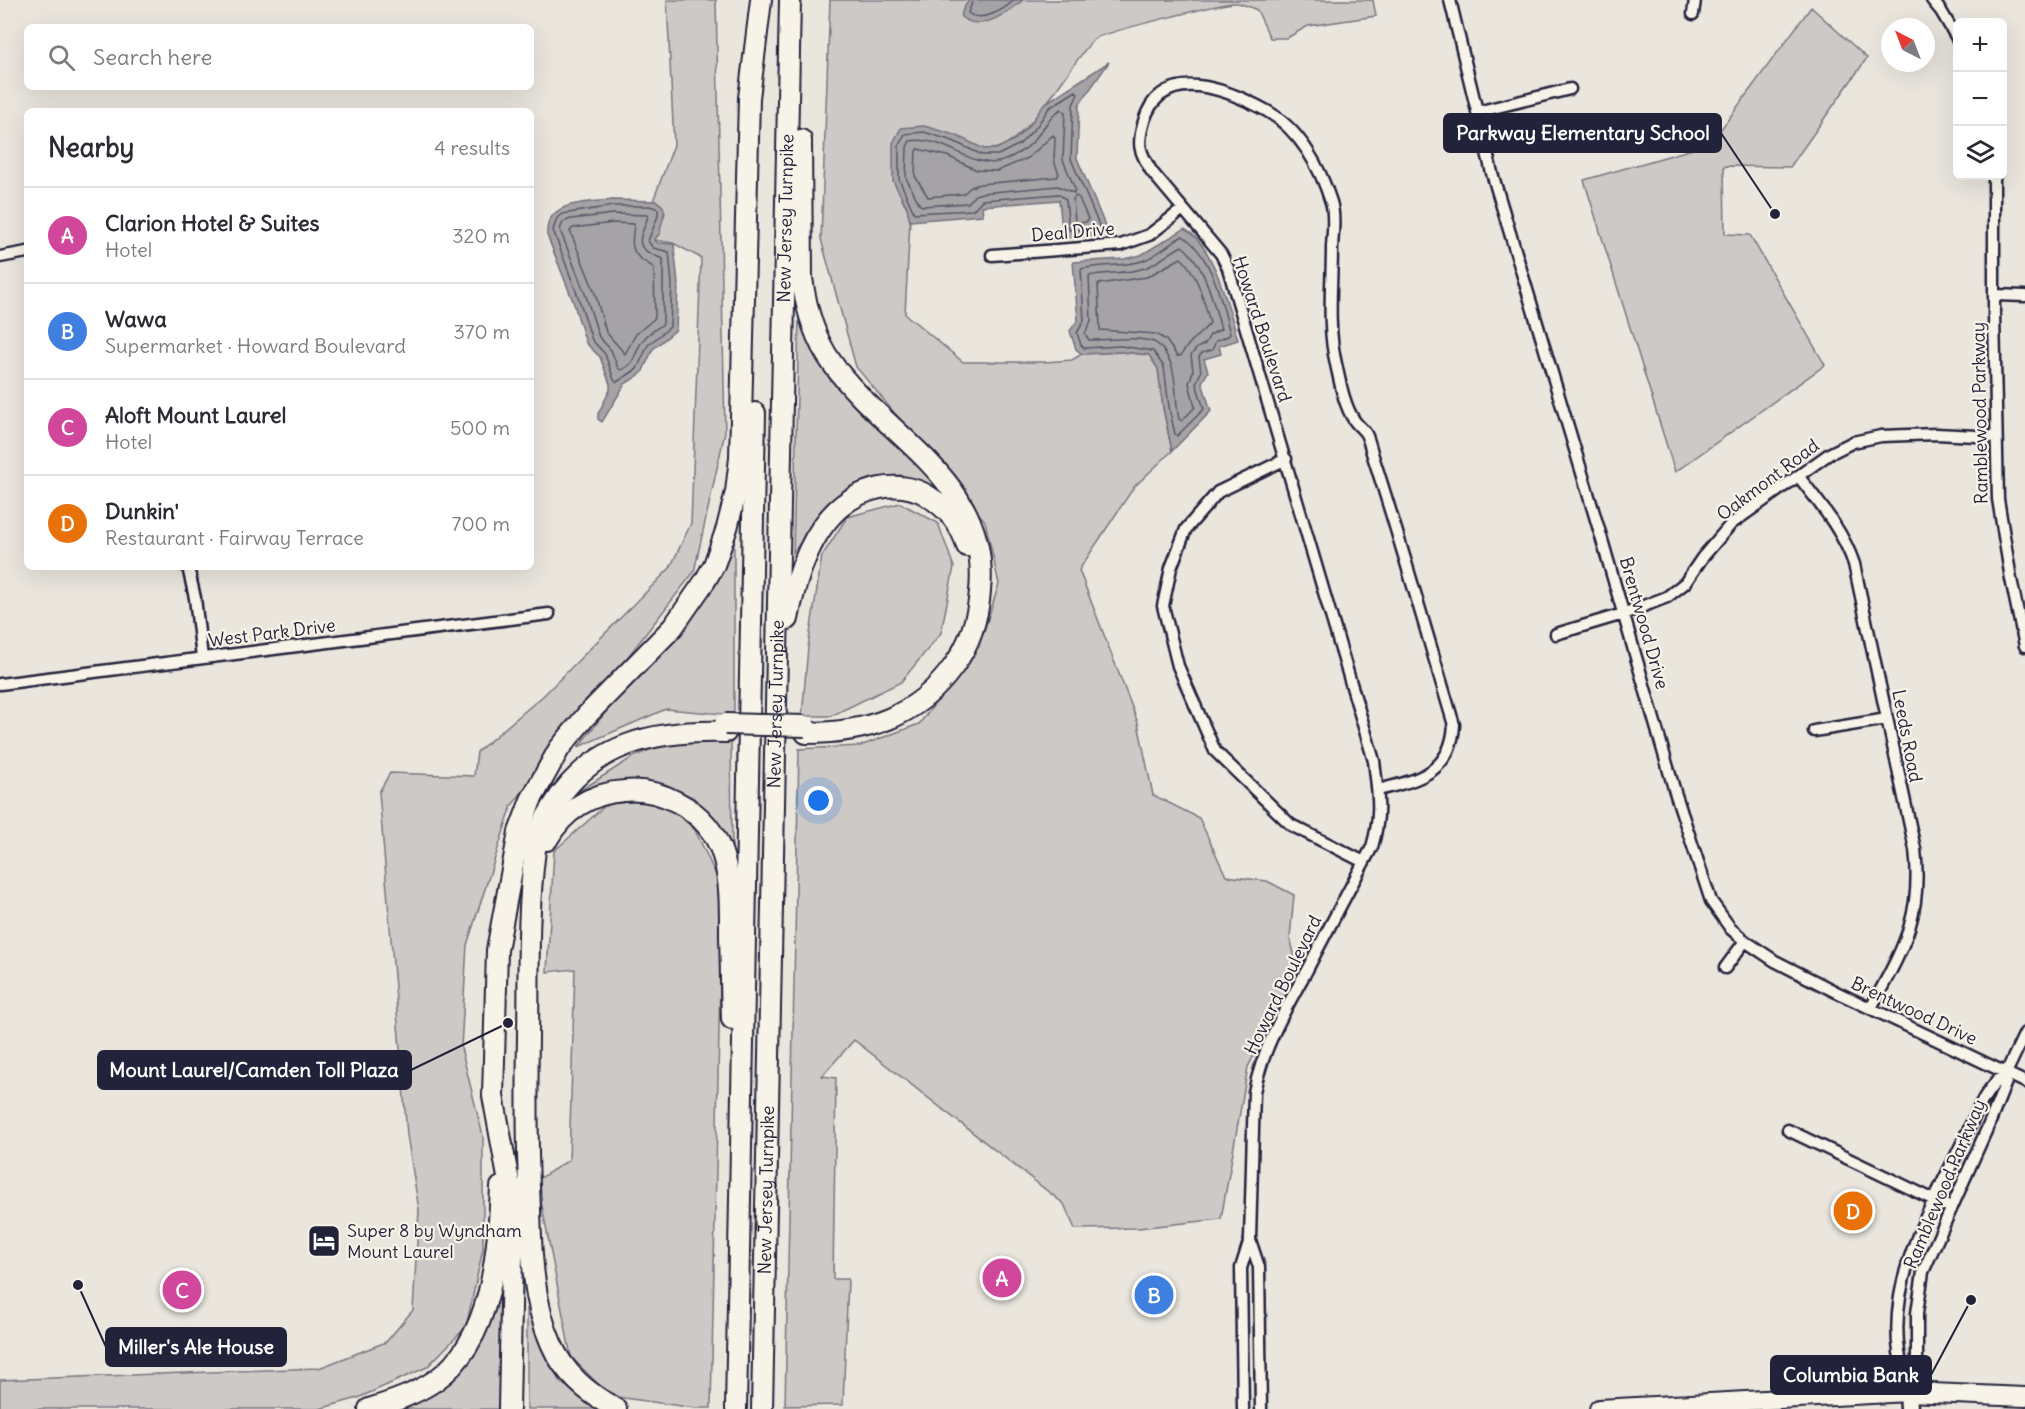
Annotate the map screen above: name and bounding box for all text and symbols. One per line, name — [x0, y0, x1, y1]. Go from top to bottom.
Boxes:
north arrow — [1881, 18, 1935, 72]
map controls — [1953, 18, 2007, 180]
button: + — [1953, 18, 2007, 72]
search box — [24, 24, 534, 90]
icon: search — [45, 41, 78, 74]
text: Search here — [93, 43, 212, 71]
button: − — [1953, 72, 2007, 126]
callout: Parkway Elementary School — [1444, 114, 1721, 152]
text: Parkway Elementary School — [1456, 120, 1710, 145]
button: layers — [1953, 126, 2007, 180]
text: Nearby — [48, 131, 134, 164]
street label: New Jersey Turnpike — [772, 134, 798, 303]
text: 4 results — [434, 135, 510, 160]
text: Clarion Hotel & Suites — [105, 209, 320, 237]
street label: Deal Drive — [1030, 216, 1116, 247]
text: A — [61, 223, 74, 248]
text: 320 m — [452, 223, 510, 248]
text: Hotel — [105, 237, 152, 262]
street label: Howard Boulevard — [1228, 253, 1297, 405]
text: Wawa — [105, 305, 167, 333]
text: B — [61, 319, 74, 344]
text: 370 m — [453, 319, 510, 344]
street label: Ramblewood Parkway — [1966, 322, 1993, 504]
text: Supermarket · Howard Boulevard — [105, 333, 406, 358]
text: Aloft Mount Laurel — [105, 401, 286, 429]
text: C — [61, 415, 74, 440]
text: 500 m — [450, 415, 510, 440]
text: Hotel — [105, 429, 152, 454]
street label: Oakmont Road — [1712, 433, 1824, 526]
text: Dunkin' — [105, 497, 179, 525]
text: D — [60, 511, 75, 536]
text: 700 m — [452, 511, 510, 536]
text: Restaurant · Fairway Terrace — [105, 525, 364, 550]
street label: Brentwood Drive — [1615, 554, 1674, 692]
street label: West Park Drive — [207, 613, 337, 652]
street label: New Jersey Turnpike — [762, 620, 789, 789]
street label: Leeds Road — [1887, 688, 1928, 785]
your location — [804, 786, 833, 815]
street label: Howard Boulevard — [1239, 911, 1326, 1058]
street label: Brentwood Drive — [1848, 971, 1981, 1050]
callout: Mount Laurel/Camden Toll Plaza — [98, 1051, 411, 1089]
text: Mount Laurel/Camden Toll Plaza — [109, 1057, 399, 1082]
street label: Ramblewood Parkway — [1898, 1096, 1991, 1272]
street label: New Jersey Turnpike — [753, 1106, 779, 1275]
pin: D — [1834, 1188, 1872, 1234]
place label: Super 8 by Wyndham Mount Laurel — [347, 1219, 522, 1263]
hotel icon: Super 8 by Wyndham Mount Laurel — [306, 1223, 342, 1259]
pin: A — [982, 1256, 1022, 1300]
pin: C — [162, 1268, 201, 1312]
pin: B — [1134, 1272, 1174, 1318]
callout: Miller's Ale House — [106, 1328, 286, 1366]
text: Miller's Ale House — [118, 1334, 274, 1359]
callout: Columbia Bank — [1771, 1356, 1931, 1394]
text: Columbia Bank — [1783, 1362, 1919, 1387]

